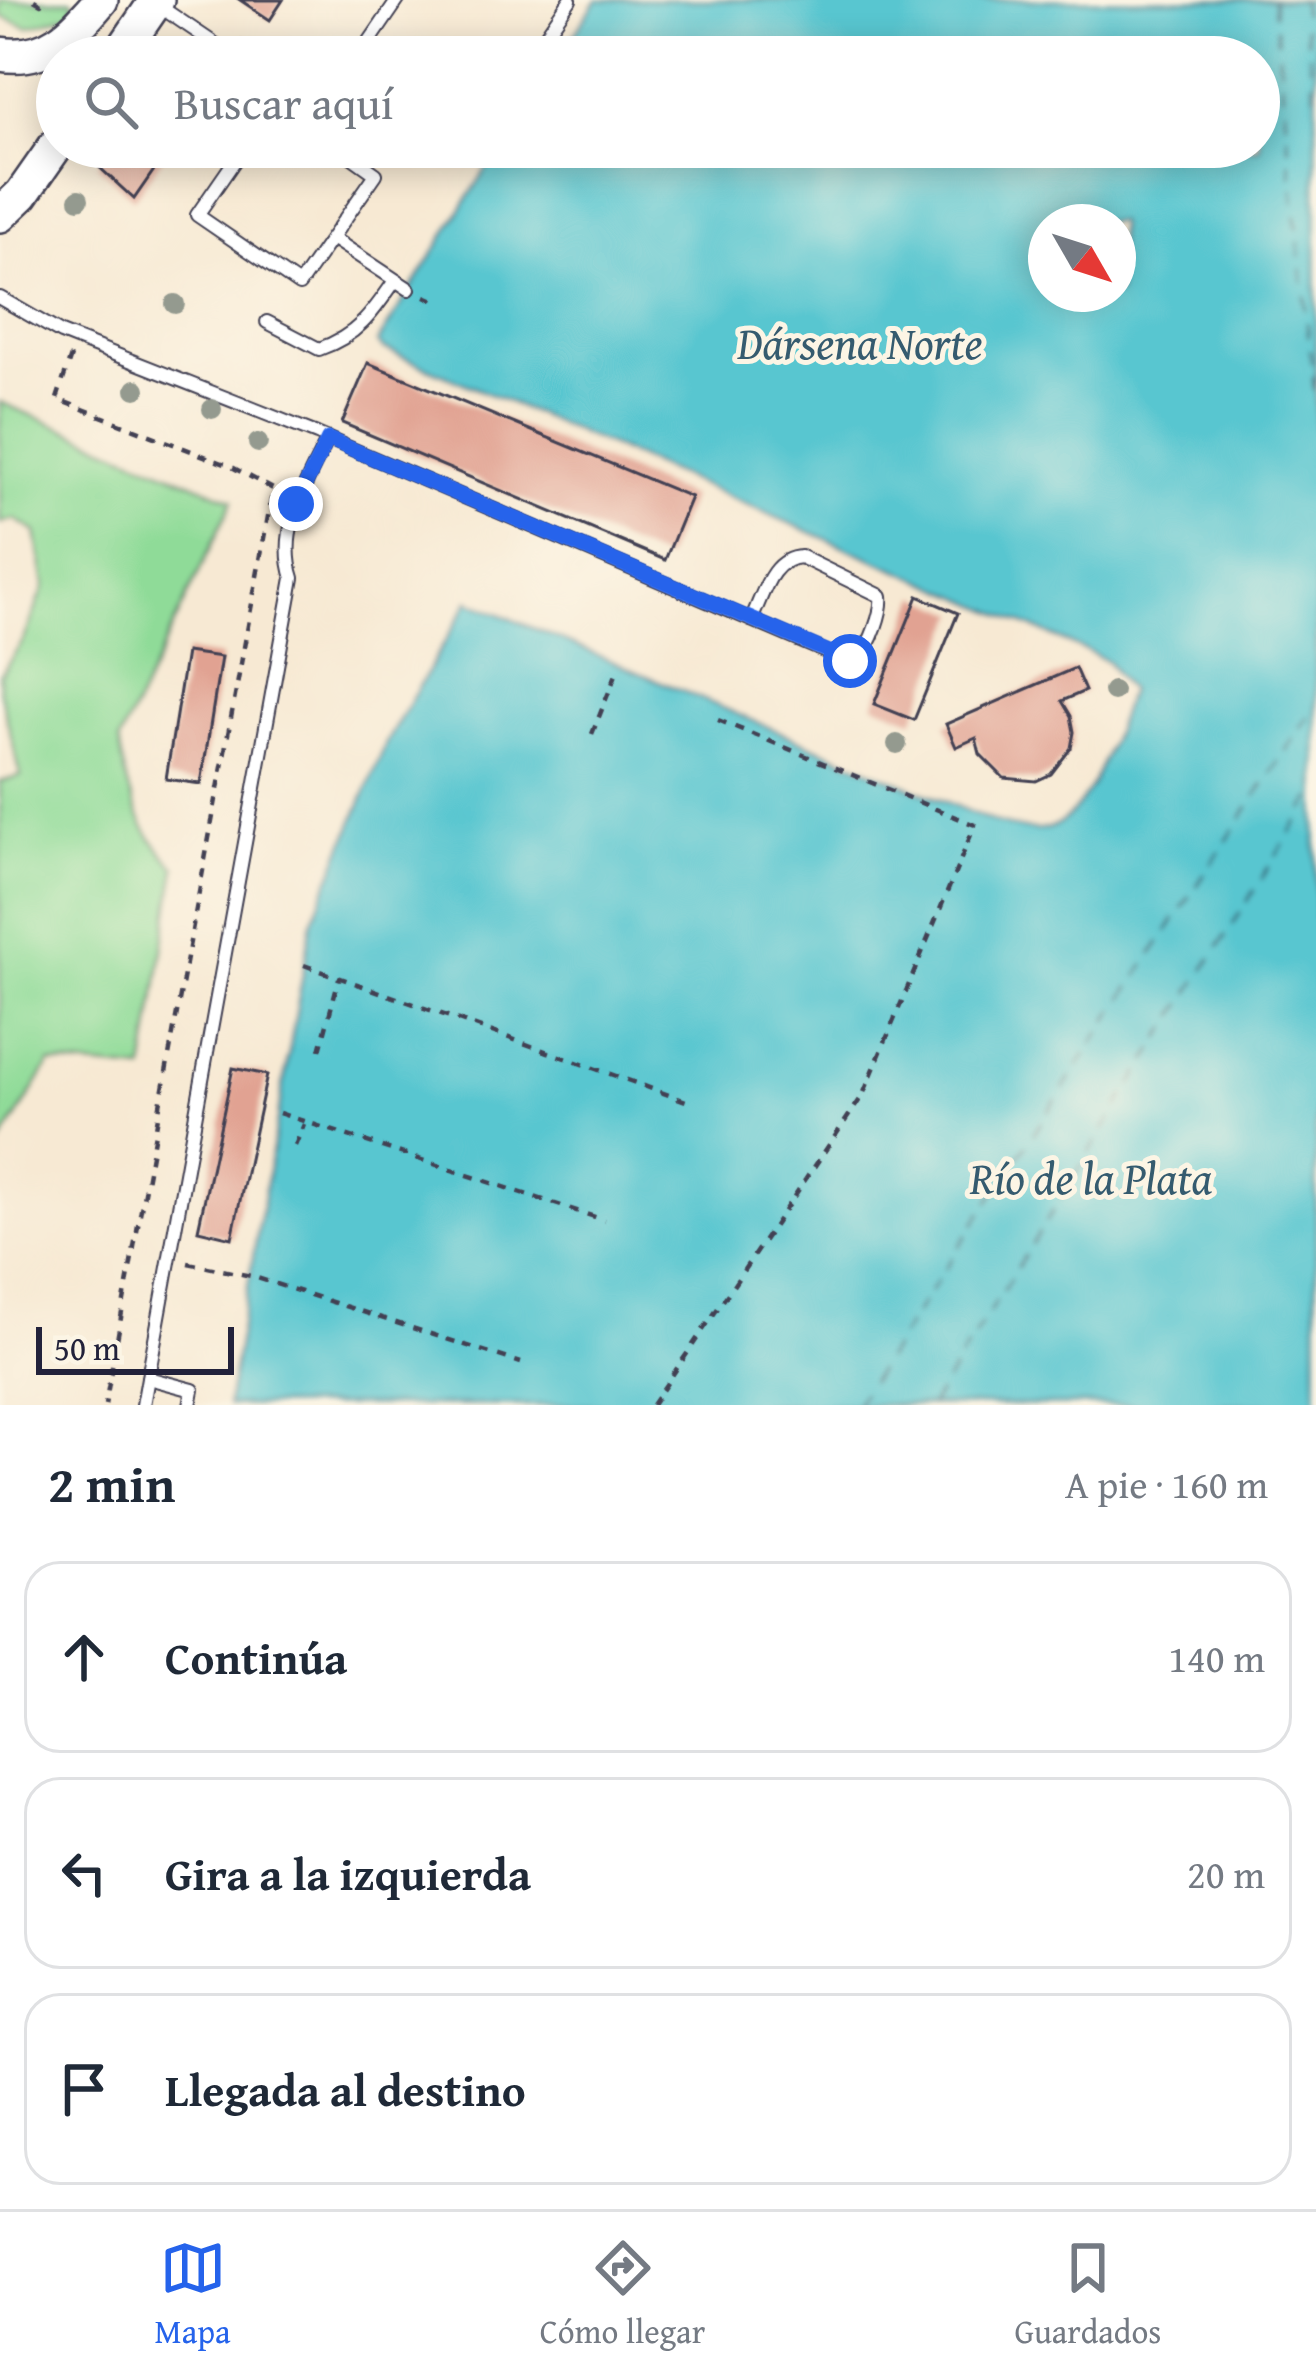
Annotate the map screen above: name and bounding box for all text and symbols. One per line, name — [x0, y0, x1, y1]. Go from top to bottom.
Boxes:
search box — [36, 36, 1280, 168]
icon: search — [78, 69, 144, 135]
text: Buscar aquí — [174, 70, 393, 135]
north arrow — [1028, 204, 1136, 312]
water label: Dársena Norte — [736, 310, 983, 375]
route end — [269, 477, 323, 531]
route start — [823, 634, 877, 688]
water label: Río de la Plata — [969, 1145, 1212, 1210]
scale bar — [36, 1321, 234, 1374]
text: 50 m — [54, 1324, 120, 1372]
text: 2 min — [48, 1446, 175, 1521]
text: A pie · 160 m — [1065, 1455, 1268, 1512]
icon: ahead — [51, 1624, 117, 1690]
text: Continúa — [165, 1625, 347, 1690]
text: 140 m — [1168, 1629, 1265, 1686]
icon: left — [51, 1840, 117, 1906]
text: Gira a la izquierda — [165, 1841, 531, 1906]
text: 20 m — [1187, 1845, 1265, 1902]
icon: arrive — [51, 2056, 117, 2122]
text: Llegada al destino — [165, 2057, 526, 2122]
tab: Mapa — [155, 2235, 231, 2355]
tab: Cómo llegar — [540, 2235, 705, 2355]
tab: Guardados — [1014, 2235, 1161, 2355]

